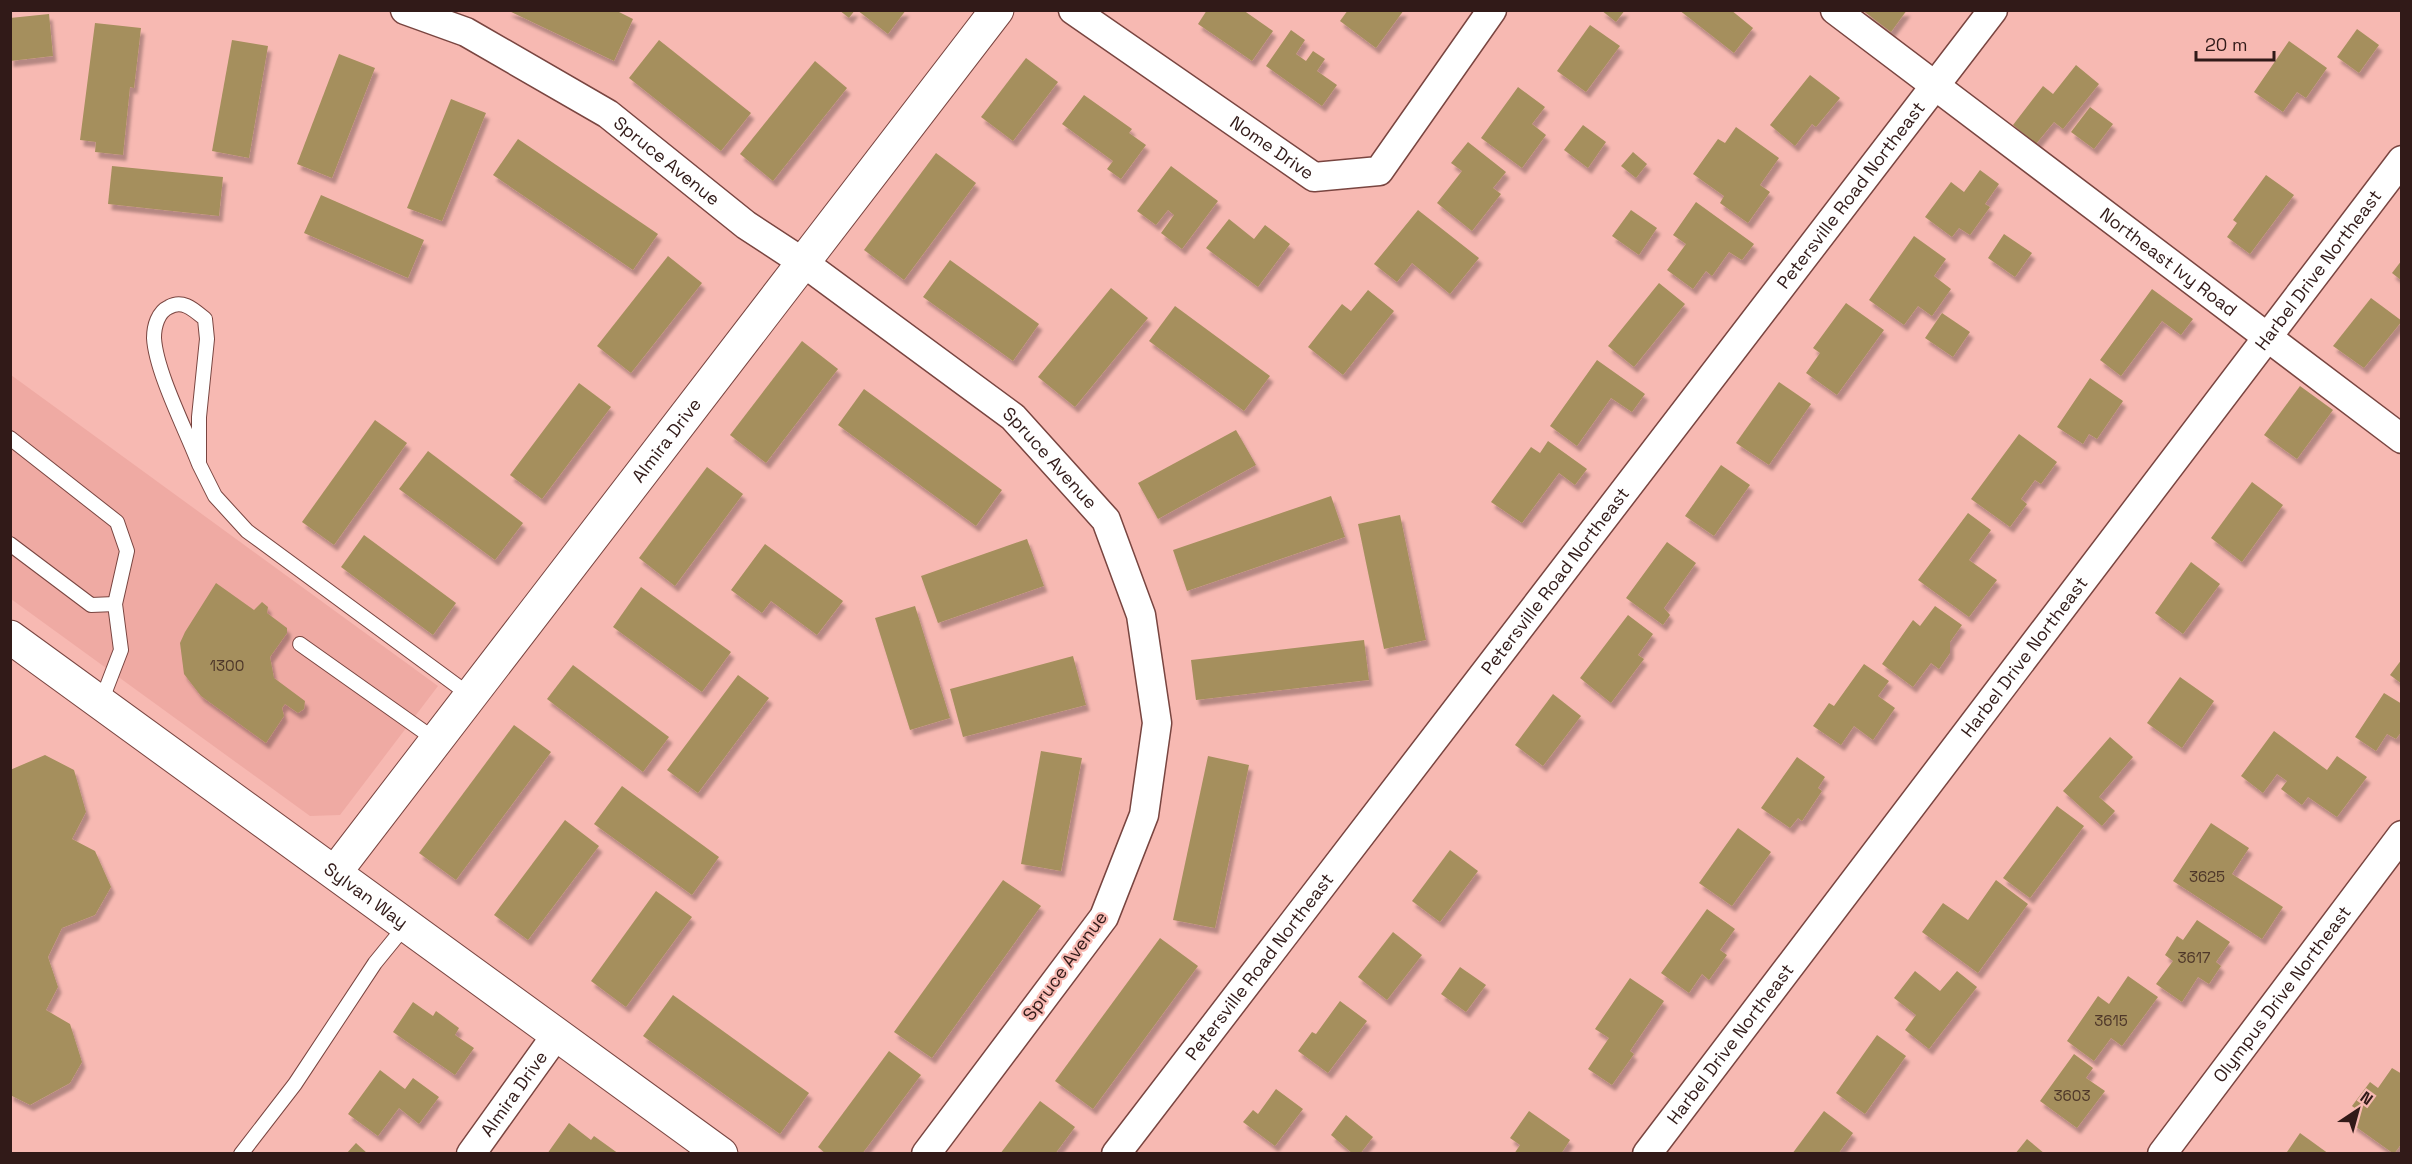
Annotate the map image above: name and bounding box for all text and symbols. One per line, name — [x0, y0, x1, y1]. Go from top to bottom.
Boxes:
scale bar — [2196, 24, 2274, 62]
text: 20 m — [2205, 33, 2248, 56]
street label: Petersville Road Northeast — [1771, 97, 1930, 293]
street label: Nome Drive — [1226, 110, 1319, 185]
street label: Spruce Avenue — [609, 111, 725, 210]
street label: Harbel Drive Northeast — [2250, 185, 2386, 355]
street label: Northeast Ivy Road — [2095, 202, 2242, 321]
street label: Almira Drive — [627, 393, 706, 487]
street label: Spruce Avenue — [999, 402, 1102, 513]
street label: Petersville Road Northeast — [1476, 482, 1634, 679]
street label: Harbel Drive Northeast — [1956, 572, 2092, 742]
house number: 1300 — [210, 656, 244, 675]
street label: Sylvan Way — [320, 857, 413, 934]
house number: 3625 — [2189, 867, 2225, 886]
street label: Petersville Road Northeast — [1180, 868, 1338, 1065]
street label: Olympus Drive Northeast — [2208, 901, 2356, 1087]
street label: Spruce Avenue — [1017, 906, 1112, 1025]
house number: 3617 — [2178, 948, 2210, 967]
street label: Harbel Drive Northeast — [1662, 959, 1798, 1129]
house number: 3615 — [2094, 1011, 2128, 1030]
street label: Almira Drive — [475, 1046, 552, 1141]
north arrow — [2328, 1080, 2388, 1140]
house number: 3603 — [2054, 1086, 2090, 1105]
text: N — [2356, 1087, 2377, 1110]

